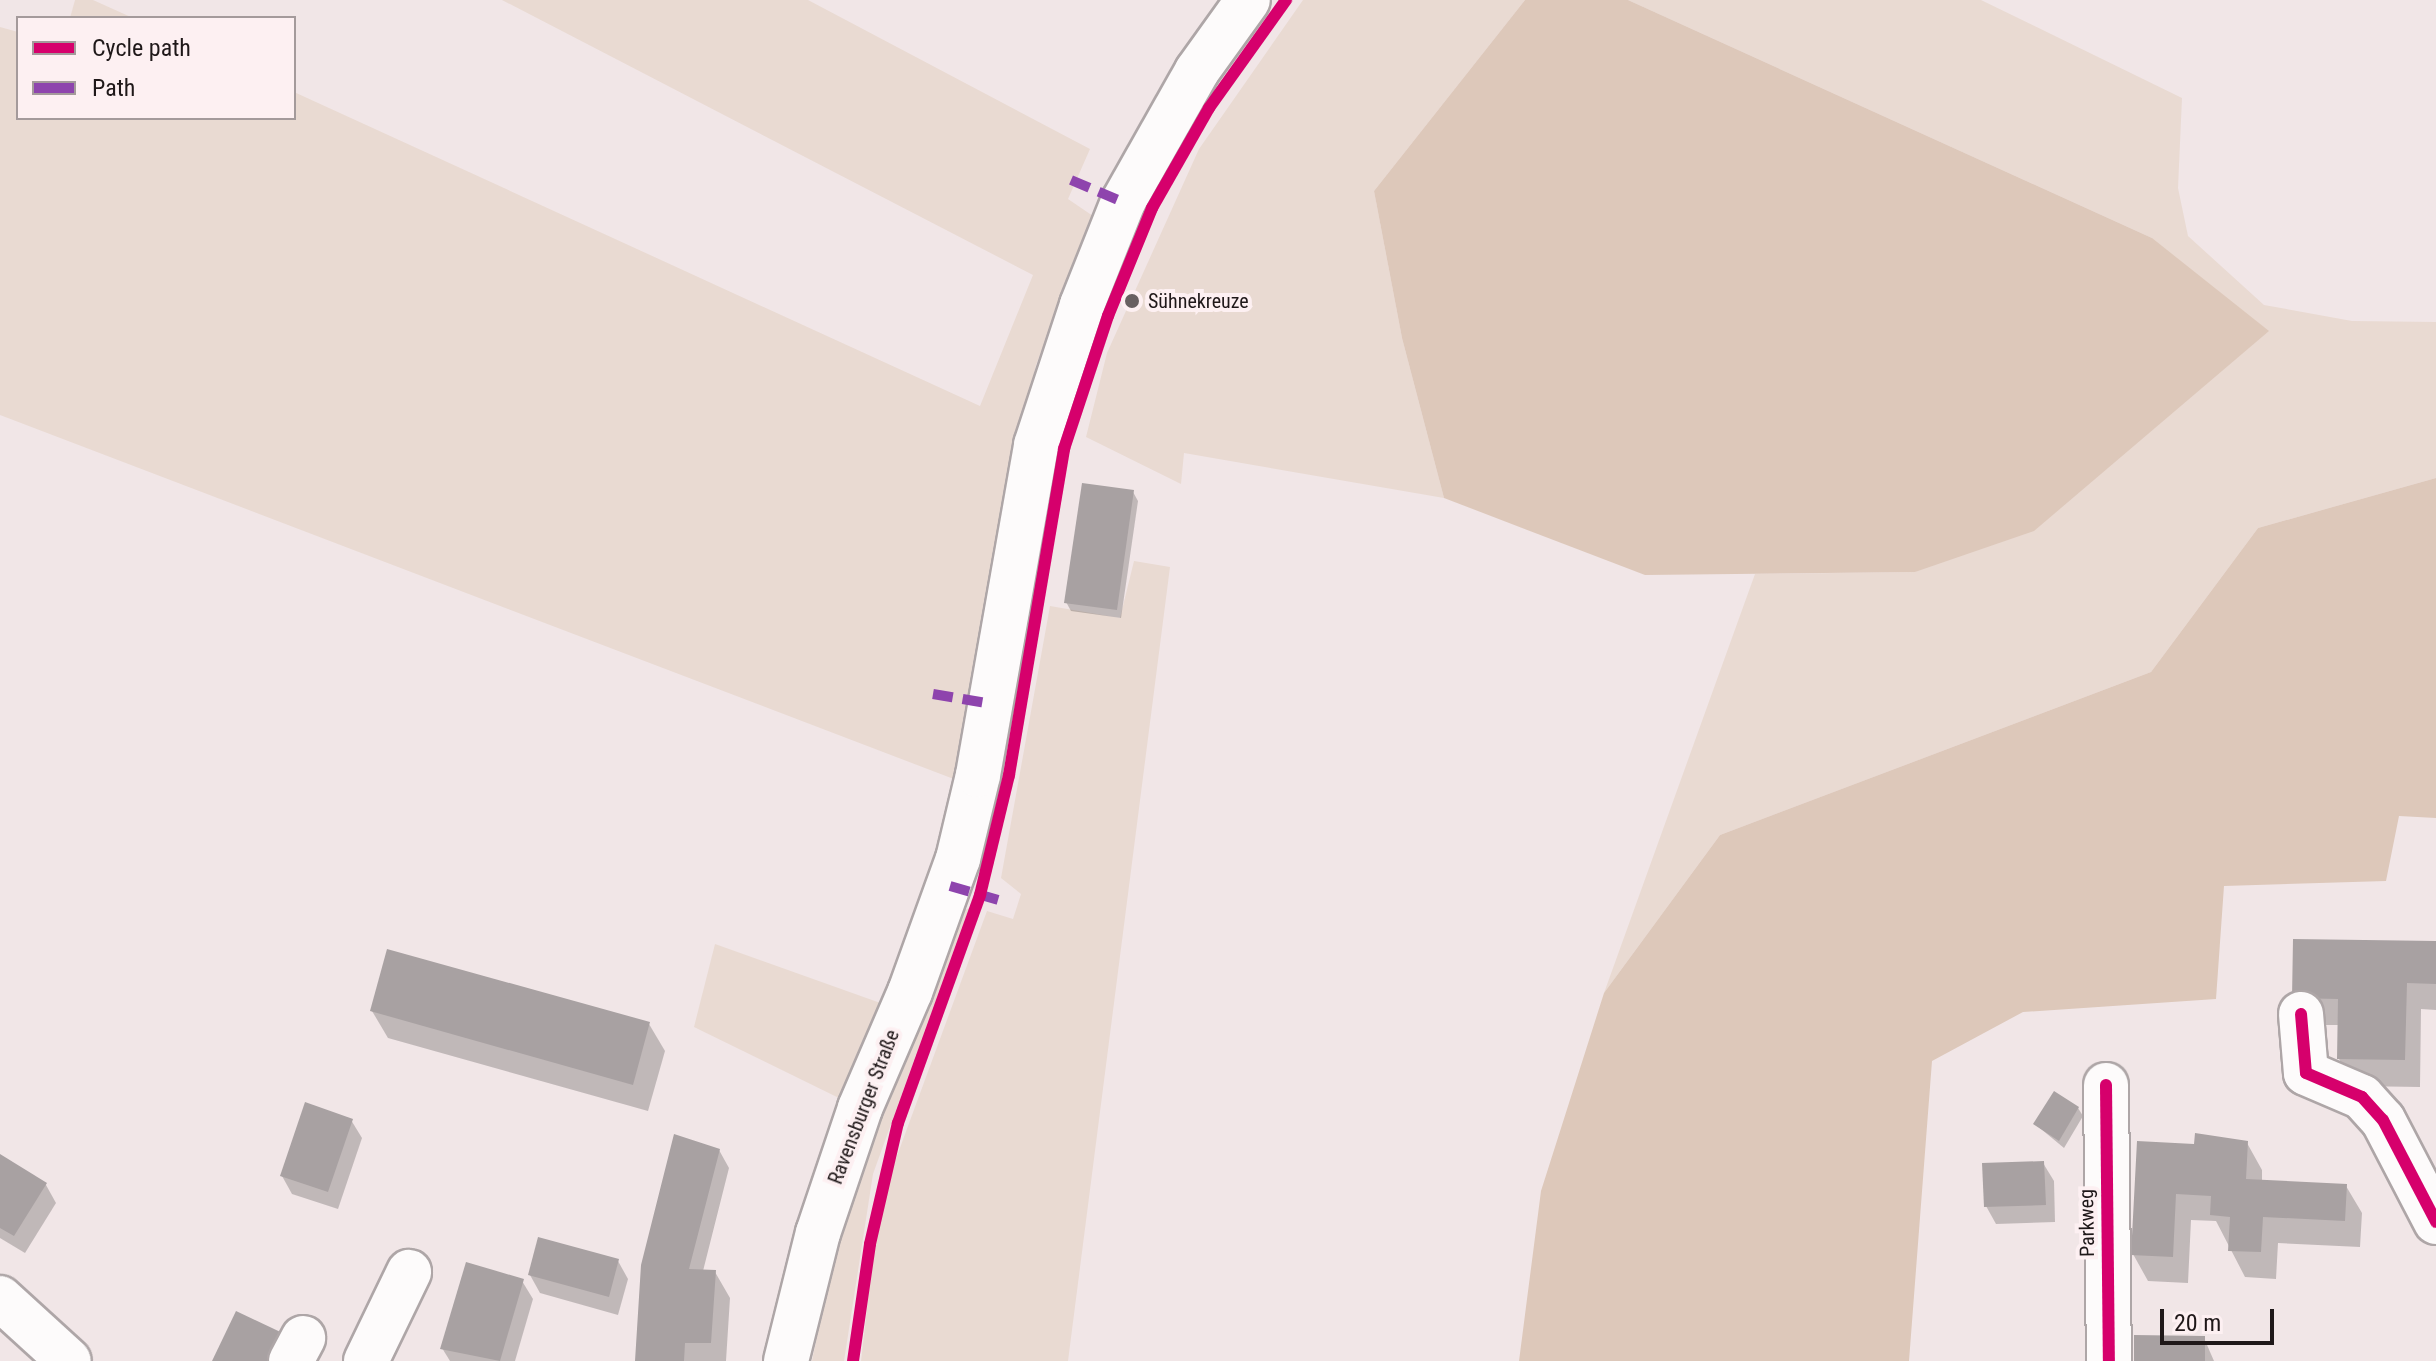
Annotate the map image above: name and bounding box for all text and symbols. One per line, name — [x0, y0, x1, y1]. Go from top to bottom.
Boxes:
legend — [16, 16, 296, 120]
text: Cycle path — [92, 34, 191, 62]
text: Path — [92, 74, 135, 102]
place label: Sühnekreuze — [1148, 289, 1249, 313]
marker: Sühnekreuze — [1123, 292, 1141, 310]
street label: Ravensburger Straße — [824, 1026, 904, 1188]
street label: Parkweg — [2074, 1189, 2100, 1257]
scale bar — [2164, 1293, 2278, 1343]
text: 20 m — [2174, 1309, 2221, 1337]

